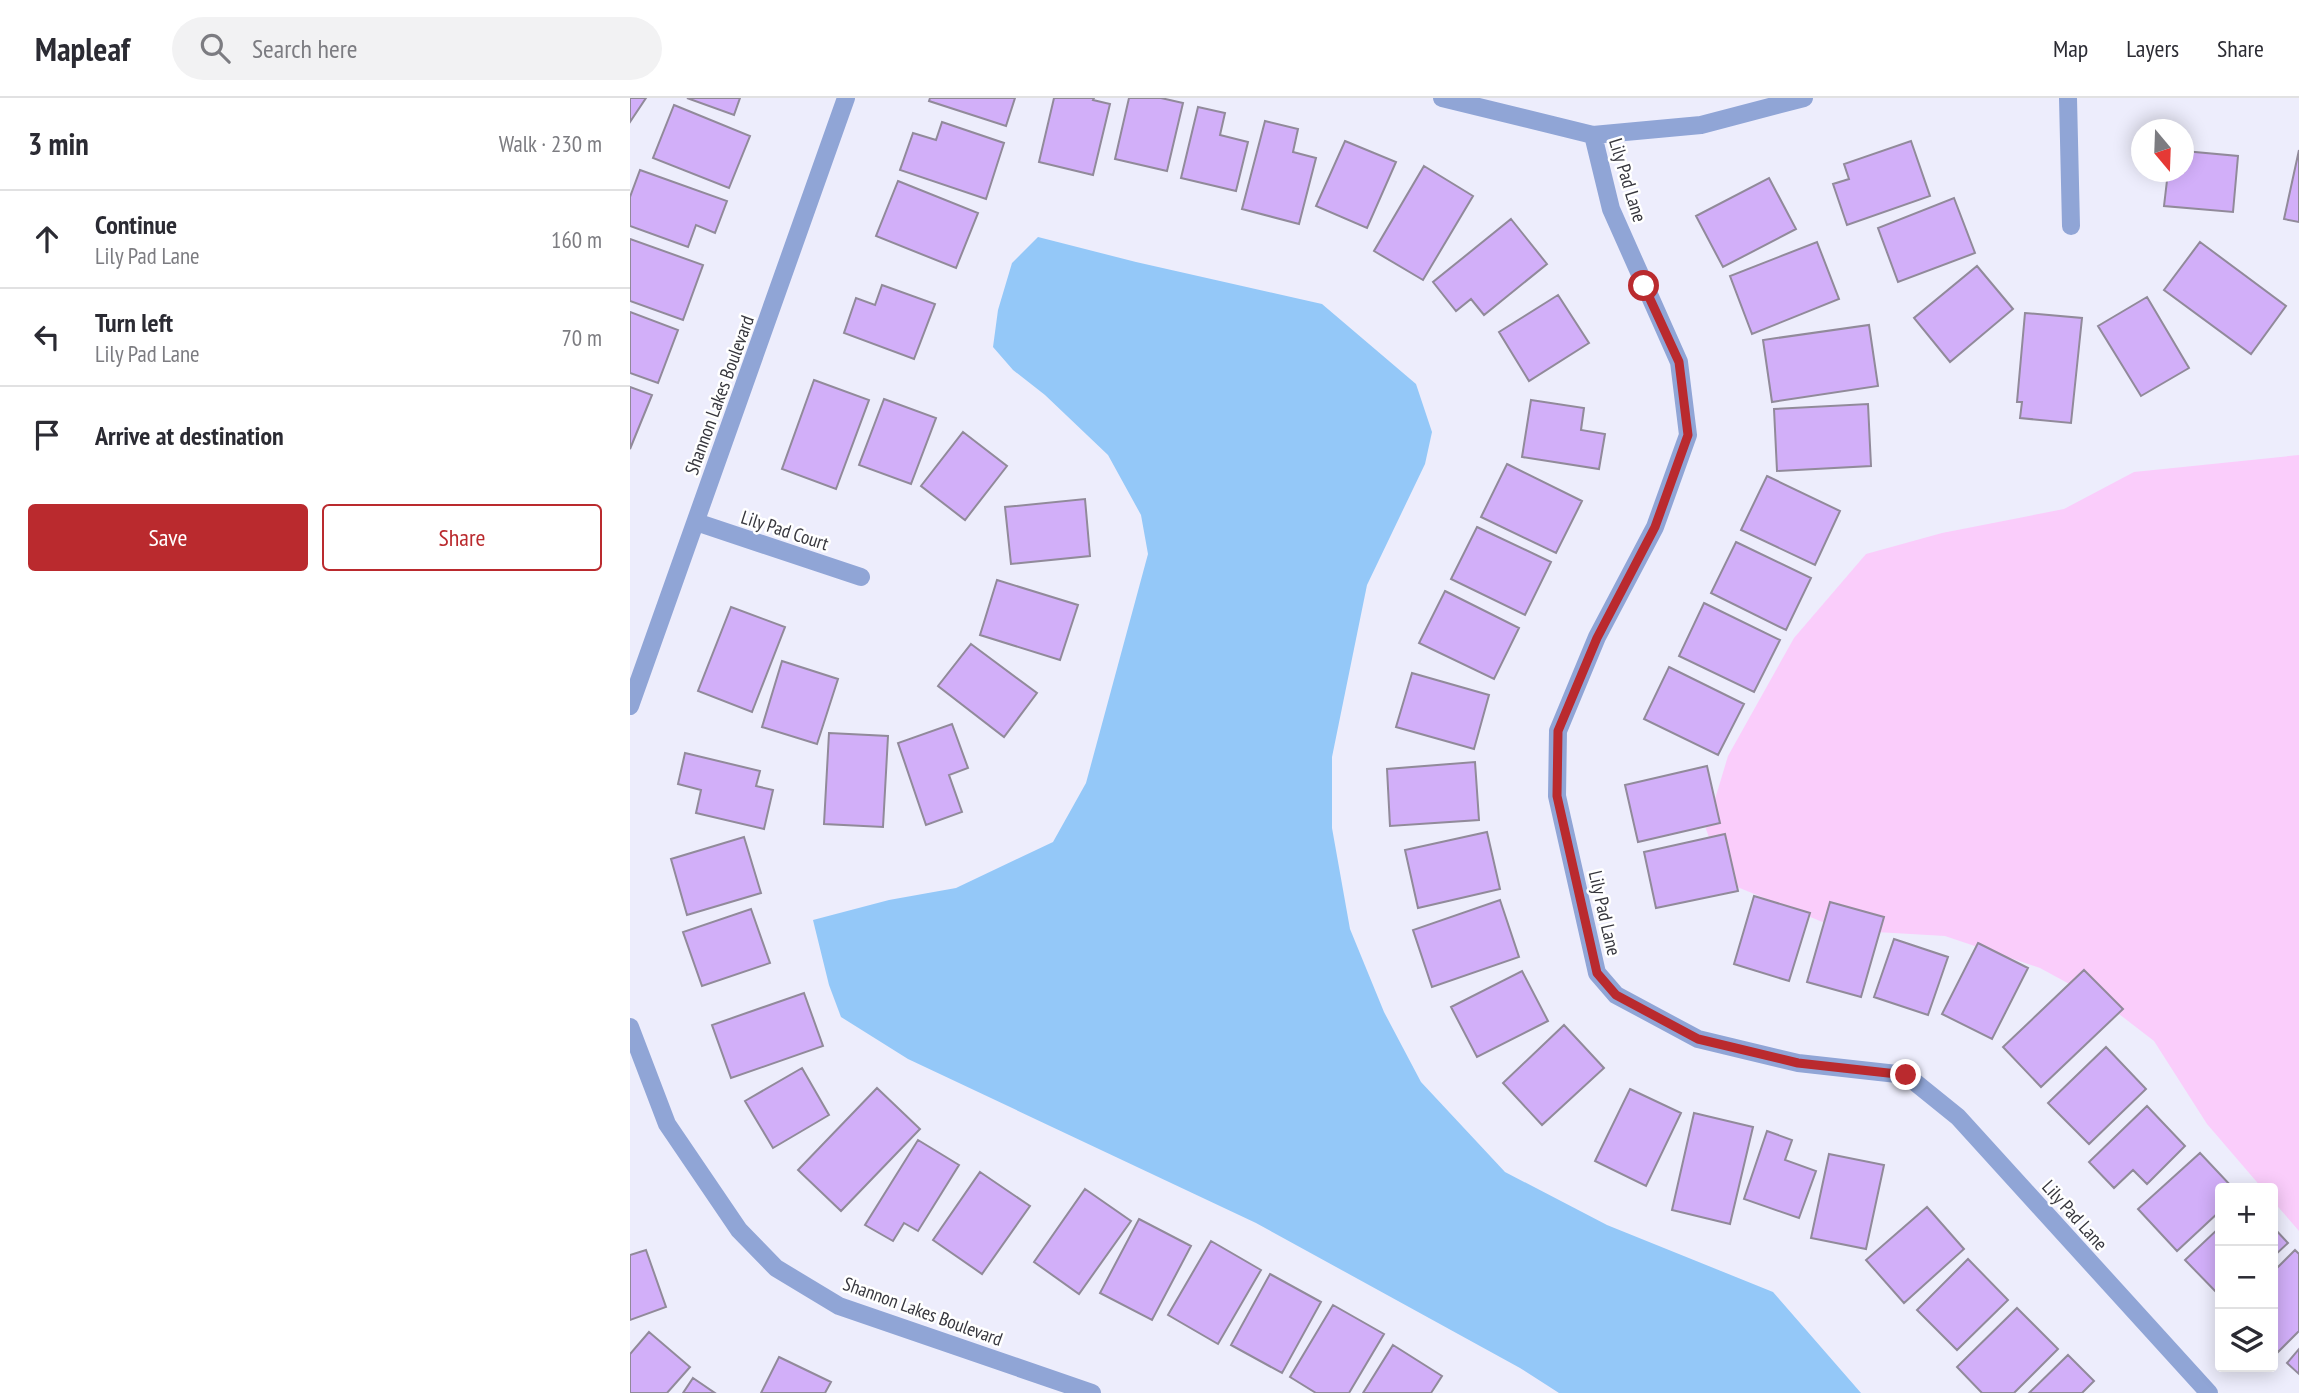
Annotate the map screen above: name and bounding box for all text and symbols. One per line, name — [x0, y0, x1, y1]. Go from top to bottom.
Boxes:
search box — [172, 17, 662, 80]
text: Mapleaf — [35, 27, 130, 70]
icon: search — [196, 29, 234, 67]
text: Search here — [252, 32, 358, 65]
text: Map — [2053, 33, 2088, 64]
text: Layers — [2126, 33, 2179, 64]
text: Share — [2217, 33, 2264, 64]
north arrow — [2131, 119, 2194, 182]
text: 3 min — [28, 124, 89, 163]
text: Walk · 230 m — [499, 129, 602, 158]
street label: Lily Pad Lane — [1604, 135, 1652, 225]
text: Continue — [95, 208, 177, 241]
icon: ahead — [28, 220, 66, 258]
text: 160 m — [551, 225, 602, 254]
text: Lily Pad Lane — [95, 241, 200, 270]
route start — [1628, 270, 1659, 301]
text: Turn left — [95, 306, 173, 339]
street label: Shannon Lakes Boulevard — [679, 312, 759, 478]
icon: left — [28, 318, 66, 356]
text: 70 m — [561, 323, 602, 352]
text: Lily Pad Lane — [95, 339, 200, 368]
icon: arrive — [28, 416, 66, 454]
text: Arrive at destination — [95, 419, 284, 452]
button: Save — [28, 504, 308, 571]
button: Share — [322, 504, 602, 571]
street label: Lily Pad Court — [738, 505, 832, 556]
street label: Lily Pad Lane — [1584, 868, 1626, 958]
route end — [1890, 1059, 1921, 1090]
street label: Lily Pad Lane — [2037, 1175, 2113, 1255]
map controls — [2215, 1183, 2278, 1372]
button: + — [2215, 1183, 2278, 1246]
button: − — [2215, 1246, 2278, 1309]
street label: Shannon Lakes Boulevard — [840, 1271, 1006, 1351]
button: layers — [2215, 1309, 2278, 1372]

